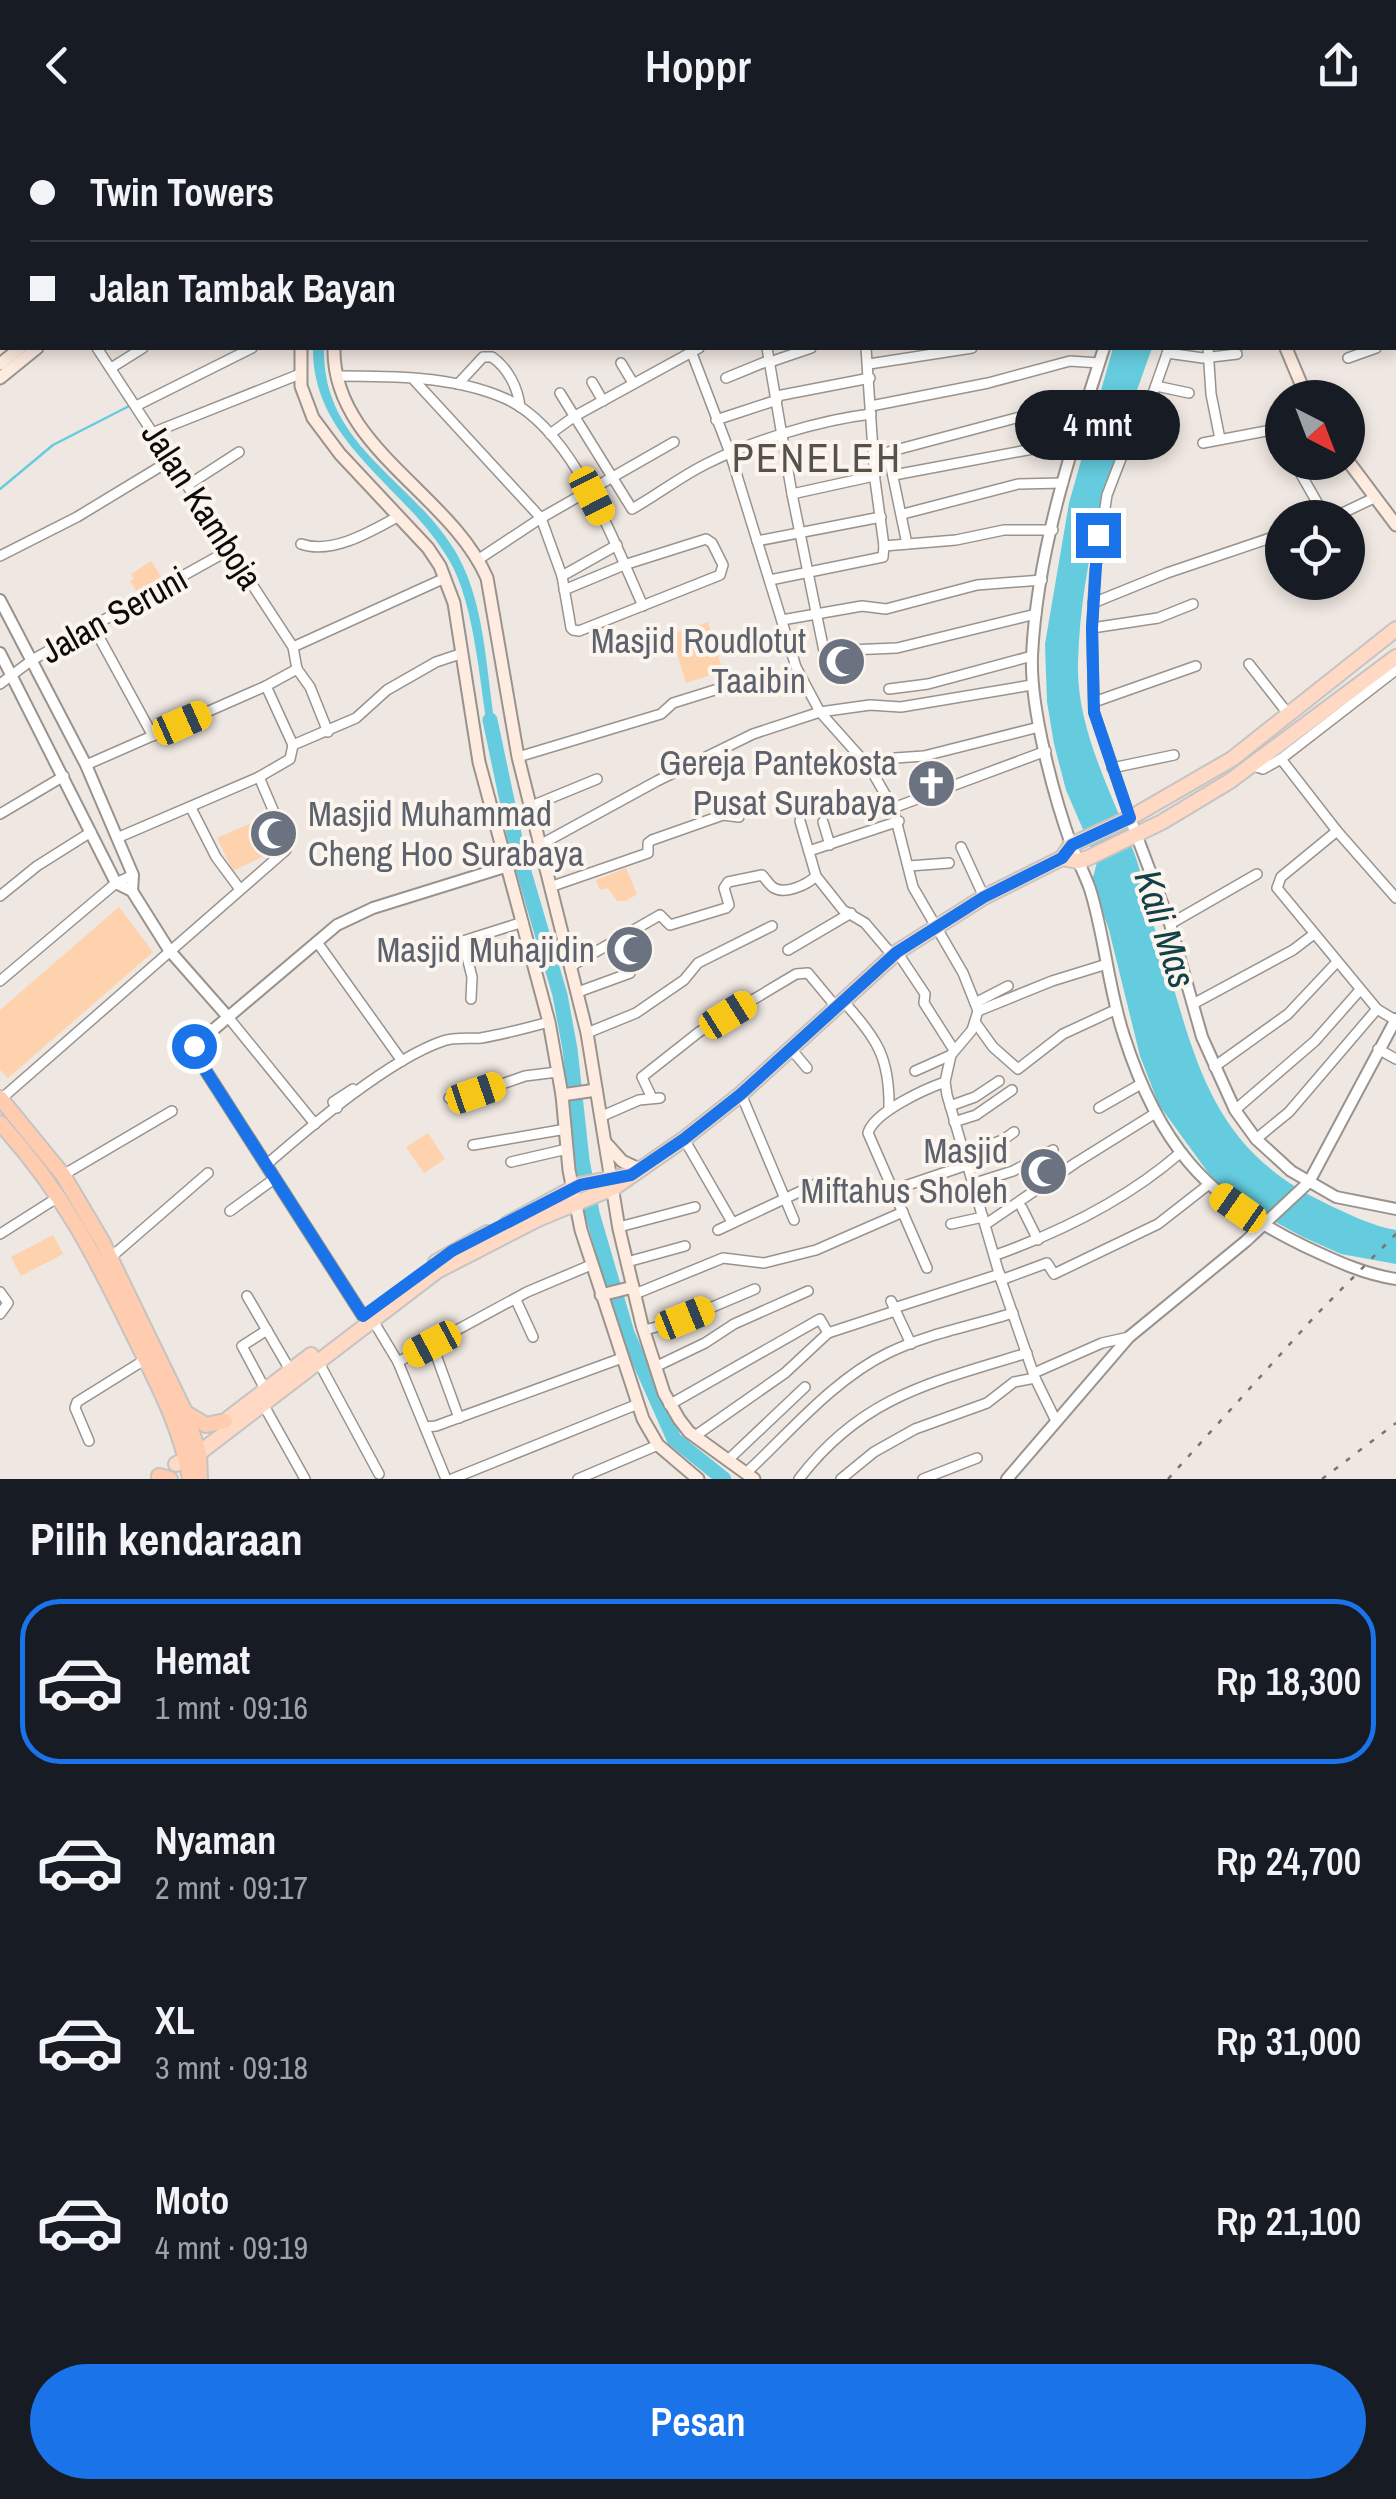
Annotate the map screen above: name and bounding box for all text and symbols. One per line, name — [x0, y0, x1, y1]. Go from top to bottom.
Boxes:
text: Hoppr — [645, 35, 751, 96]
icon: back — [30, 38, 85, 93]
icon: share — [1311, 38, 1366, 93]
text: Twin Towers — [90, 167, 274, 218]
text: Jalan Tambak Bayan — [90, 263, 396, 314]
north arrow — [1265, 380, 1365, 480]
map controls — [1265, 380, 1365, 600]
callout: 4 mnt — [1016, 390, 1180, 460]
text: 4 mnt — [1063, 403, 1132, 446]
street label: Jalan Kamboja — [131, 413, 274, 598]
district label: PENELEH — [732, 431, 902, 484]
car — [565, 462, 619, 530]
button: locate — [1265, 500, 1365, 600]
route end — [1076, 513, 1121, 558]
street label: Jalan Seruni — [32, 555, 196, 674]
place label: Masjid Roudlotut Taaibin — [591, 617, 806, 704]
mosque icon: Masjid Roudlotut Taaibin — [815, 635, 867, 687]
car — [148, 697, 216, 749]
place label: Gereja Pantekosta Pusat Surabaya — [659, 739, 897, 826]
church icon: Gereja Pantekosta Pusat Surabaya — [906, 757, 958, 809]
place label: Masjid Muhammad Cheng Hoo Surabaya — [308, 790, 584, 877]
mosque icon: Masjid Muhammad Cheng Hoo Surabaya — [247, 808, 299, 860]
water label: Kali Mas — [1122, 863, 1208, 994]
mosque icon: Masjid Muhajidin — [604, 924, 656, 976]
place label: Masjid Muhajidin — [376, 926, 595, 973]
car — [695, 986, 761, 1044]
route start — [172, 1024, 217, 1069]
car — [443, 1069, 509, 1117]
place label: Masjid Miftahus Sholeh — [801, 1127, 1008, 1214]
mosque icon: Masjid Miftahus Sholeh — [1017, 1145, 1069, 1197]
car — [1205, 1179, 1271, 1237]
car — [652, 1293, 718, 1343]
car — [398, 1317, 466, 1371]
text: Pilih kendaraan — [30, 1508, 303, 1569]
text: Hemat — [155, 1635, 250, 1686]
icon: car — [35, 1637, 125, 1727]
text: Rp 18,300 — [1216, 1656, 1361, 1707]
text: 1 mnt · 09:16 — [155, 1686, 308, 1729]
text: Nyaman — [155, 1815, 276, 1866]
icon: car — [35, 1817, 125, 1907]
text: Rp 24,700 — [1216, 1836, 1361, 1887]
text: 2 mnt · 09:17 — [155, 1866, 308, 1909]
text: XL — [155, 1995, 195, 2046]
icon: car — [35, 1997, 125, 2087]
text: Rp 31,000 — [1216, 2016, 1361, 2067]
text: 3 mnt · 09:18 — [155, 2046, 308, 2089]
text: Moto — [155, 2175, 229, 2226]
icon: car — [35, 2177, 125, 2267]
text: Rp 21,100 — [1216, 2196, 1361, 2247]
text: 4 mnt · 09:19 — [155, 2226, 308, 2269]
button: Pesan — [30, 2364, 1366, 2479]

